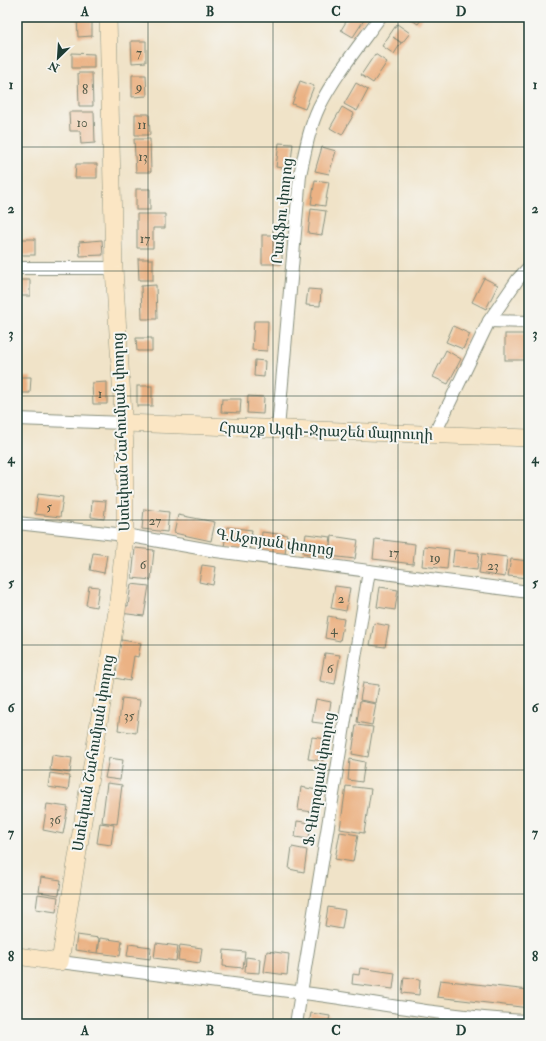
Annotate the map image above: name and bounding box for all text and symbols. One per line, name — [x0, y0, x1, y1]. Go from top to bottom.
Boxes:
text: A — [80, 4, 90, 20]
text: B — [206, 4, 214, 20]
text: C — [331, 4, 341, 20]
text: D — [456, 4, 467, 20]
north arrow — [38, 38, 78, 78]
house number: 7 — [136, 45, 142, 61]
text: N — [46, 58, 62, 75]
text: 1 — [9, 77, 14, 93]
text: 1 — [533, 77, 538, 93]
house number: 9 — [135, 79, 142, 95]
house number: 8 — [82, 82, 88, 98]
house number: 10 — [76, 115, 88, 131]
house number: 11 — [137, 117, 147, 133]
house number: 13 — [138, 149, 148, 165]
street label: Րաֆֆու փողոց — [267, 157, 298, 265]
text: 2 — [8, 201, 15, 217]
text: 2 — [532, 201, 539, 217]
house number: 17 — [140, 231, 150, 247]
text: 3 — [9, 326, 14, 342]
text: 3 — [533, 326, 538, 342]
street label: Ստեփան Շահումյան փողոց — [109, 332, 134, 532]
house number: 1 — [98, 386, 103, 402]
street label: Հրաշք Այգի-Ջրաշեն մայրուղի — [219, 418, 434, 445]
text: 4 — [6, 451, 15, 467]
text: 4 — [530, 451, 539, 467]
house number: 5 — [46, 499, 52, 515]
house number: 27 — [149, 513, 161, 529]
street label: Գ.Աջոյան փողոց — [215, 525, 335, 560]
house number: 17 — [389, 545, 399, 561]
house number: 19 — [429, 550, 441, 566]
house number: 6 — [140, 557, 148, 573]
house number: 23 — [487, 558, 499, 574]
text: 5 — [8, 575, 14, 591]
text: 5 — [532, 575, 538, 591]
house number: 2 — [338, 591, 345, 607]
house number: 4 — [330, 622, 338, 638]
street label: Ստեփան Շահումյան փողոց — [69, 653, 118, 853]
house number: 6 — [327, 661, 335, 677]
text: 6 — [8, 700, 16, 716]
text: 6 — [532, 700, 540, 716]
house number: 35 — [124, 708, 135, 724]
street label: Ֆ.Գևորգյան փողոց — [300, 711, 339, 847]
house number: 36 — [49, 812, 62, 828]
text: 7 — [8, 825, 15, 841]
text: 7 — [532, 825, 539, 841]
text: 8 — [8, 949, 14, 965]
text: 8 — [532, 949, 538, 965]
text: A — [80, 1023, 90, 1039]
text: B — [206, 1023, 214, 1039]
text: C — [331, 1023, 341, 1039]
text: D — [456, 1023, 467, 1039]

